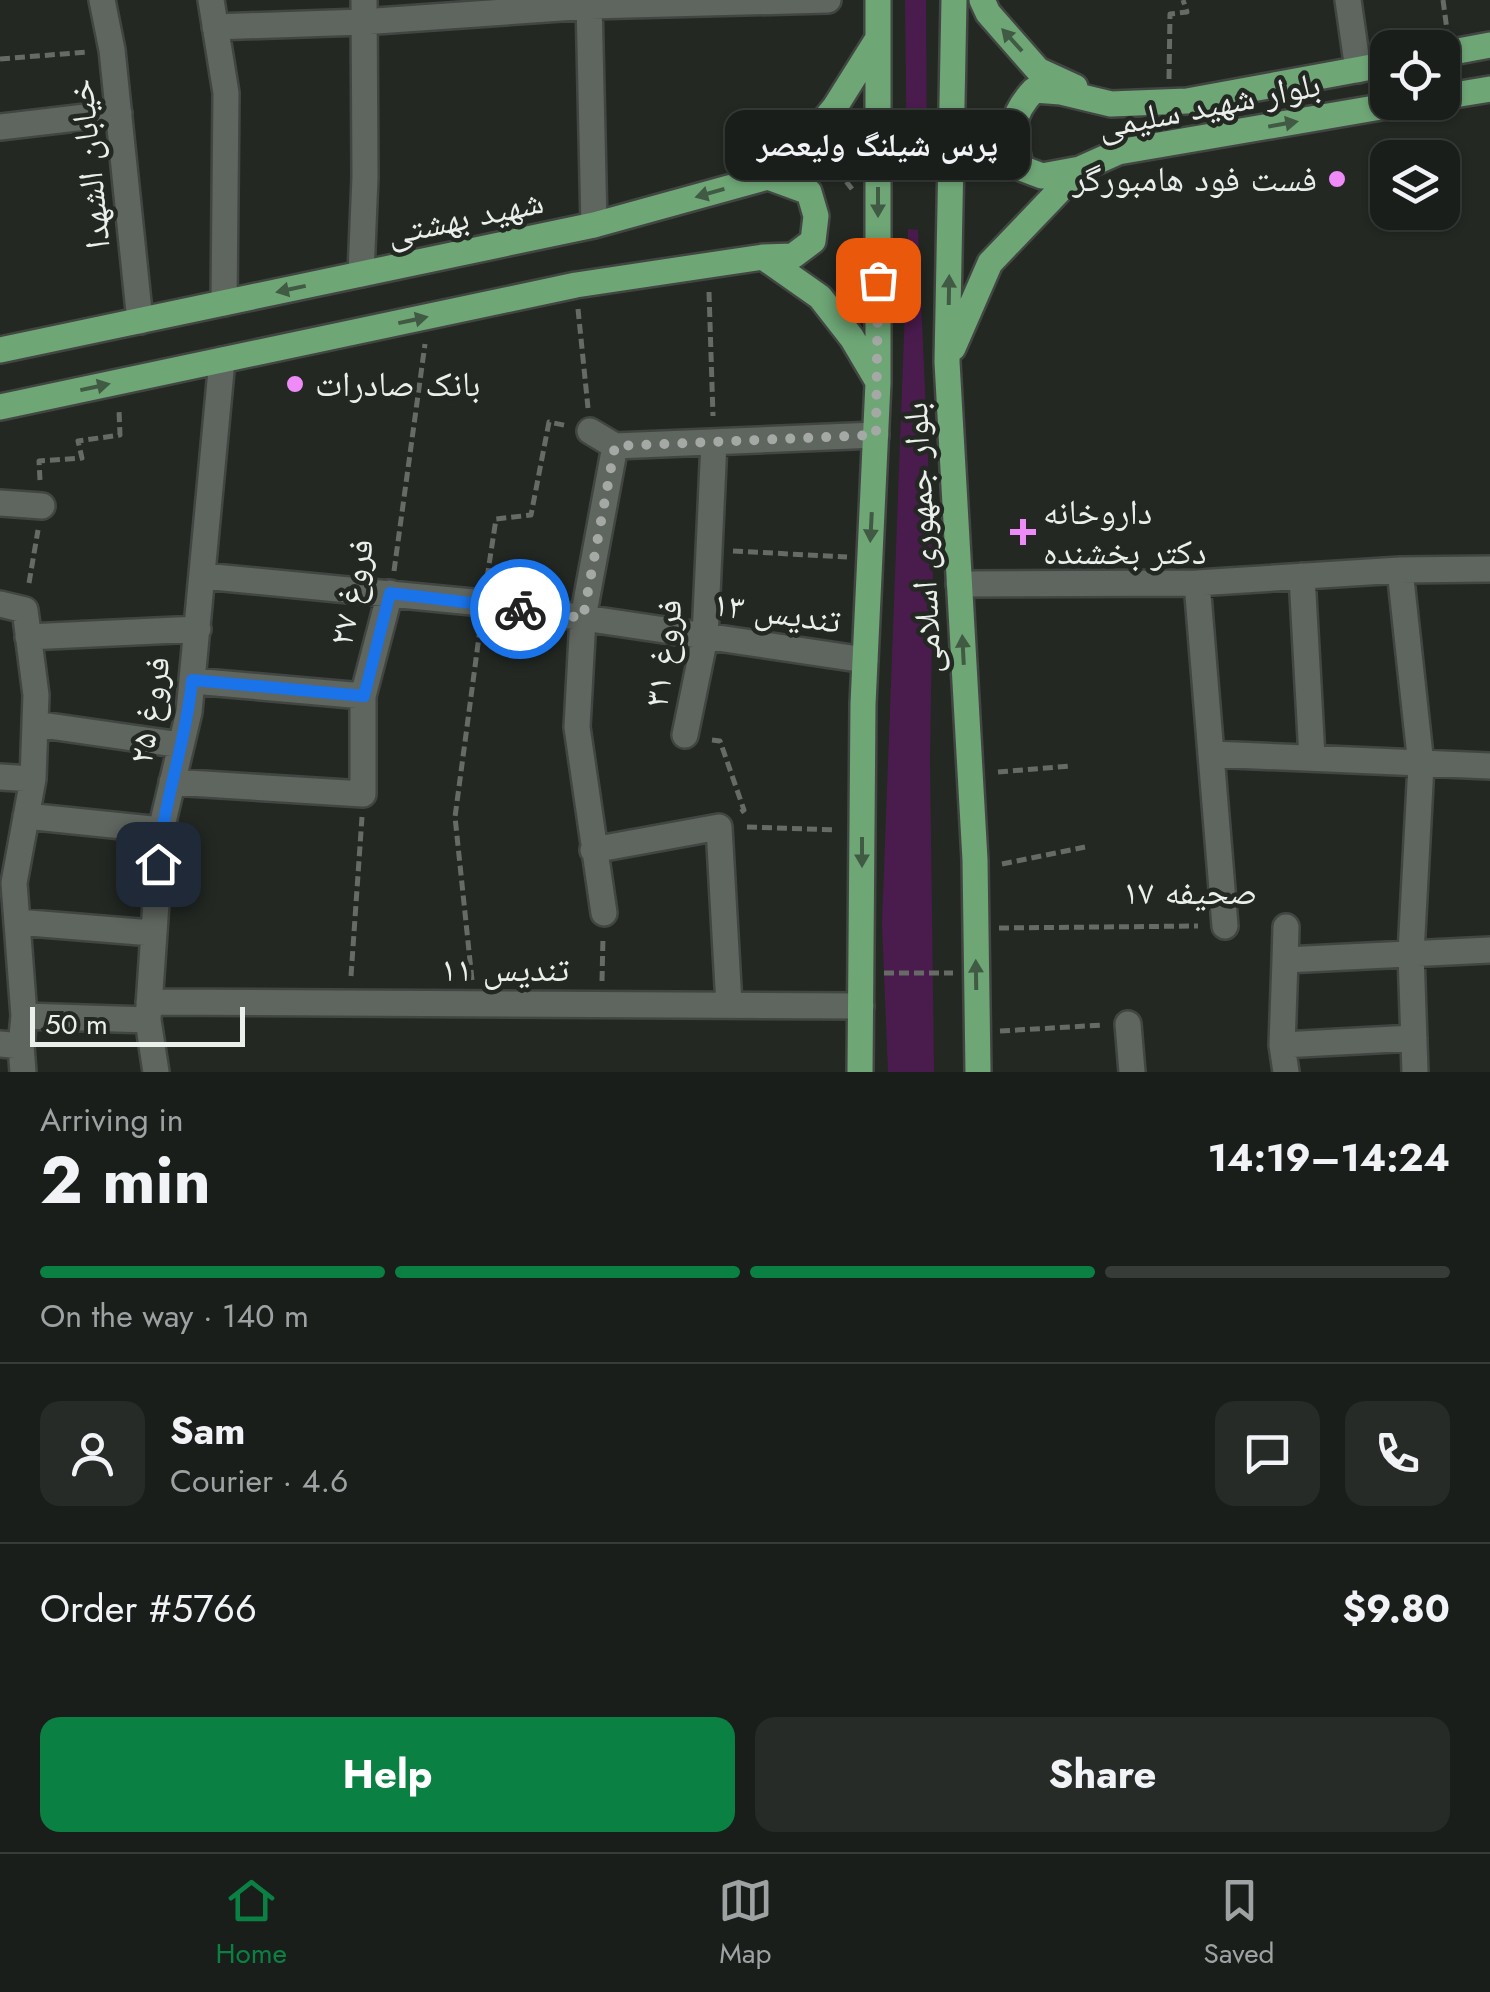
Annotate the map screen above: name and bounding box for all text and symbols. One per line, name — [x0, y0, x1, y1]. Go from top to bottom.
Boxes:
one-way arrow — [1001, 28, 1023, 53]
map controls — [1370, 30, 1460, 230]
button: locate — [1370, 30, 1460, 120]
street label: بلوار شهید سلیمی — [1093, 59, 1325, 151]
street label: خیابان الشهدا — [55, 77, 123, 251]
callout: پرس شیلنگ ولیعصر — [726, 110, 1030, 180]
one-way arrow — [1268, 116, 1299, 131]
text: پرس شیلنگ ولیعصر — [757, 122, 998, 168]
button: layers — [1370, 140, 1460, 230]
place label: فست فود هامبورگر — [1072, 154, 1317, 204]
marker: فست فود هامبورگر — [1326, 168, 1348, 190]
street label: شهید بهشتی — [382, 176, 548, 258]
one-way arrow — [694, 186, 725, 202]
one-way arrow — [870, 187, 886, 219]
pin — [836, 238, 921, 323]
icon: bag — [851, 253, 906, 308]
one-way arrow — [941, 274, 957, 306]
one-way arrow — [275, 282, 306, 297]
one-way arrow — [398, 311, 429, 327]
place label: بانک صادرات — [315, 359, 480, 409]
marker: بانک صادرات — [284, 373, 306, 395]
one-way arrow — [80, 378, 111, 394]
street label: بلوار جمهوری اسلامی — [890, 401, 954, 675]
place label: داروخانه دکتر بخشنده — [1043, 487, 1207, 577]
one-way arrow — [863, 512, 879, 544]
marker: داروخانه دکتر بخشنده — [1012, 521, 1034, 543]
street label: فروغ ۲۷ — [315, 534, 387, 650]
courier — [470, 559, 570, 659]
street label: تندیس ۱۳ — [710, 578, 844, 646]
icon: bike — [493, 582, 548, 637]
street label: فروغ ۳۱ — [631, 596, 695, 710]
one-way arrow — [955, 633, 971, 665]
street label: فروغ ۲۵ — [115, 652, 183, 768]
pin — [116, 822, 201, 907]
icon: home — [131, 837, 186, 892]
one-way arrow — [853, 837, 869, 869]
street label: صحیفه ۱۷ — [1123, 867, 1257, 917]
street label: تندیس ۱۱ — [441, 944, 569, 994]
one-way arrow — [968, 958, 984, 990]
scale bar — [30, 1002, 245, 1046]
text: 50 m — [45, 1004, 108, 1045]
text: Arriving in — [40, 1097, 184, 1143]
text: 14:19–14:24 — [1208, 1130, 1450, 1185]
text: 2 min — [40, 1133, 211, 1227]
text: On the way · 140 m — [40, 1293, 309, 1339]
button: person — [40, 1401, 145, 1506]
button: chat — [1215, 1401, 1320, 1506]
button: phone — [1345, 1401, 1450, 1506]
text: Sam — [170, 1403, 245, 1458]
text: Courier · 4.6 — [170, 1458, 348, 1504]
text: Order #5766 — [40, 1581, 257, 1636]
text: $9.80 — [1342, 1581, 1450, 1636]
button: Help — [40, 1717, 735, 1832]
button: Share — [755, 1717, 1450, 1832]
tab: Home — [215, 1873, 287, 1974]
tab: Map — [718, 1873, 773, 1974]
tab: Saved — [1204, 1873, 1275, 1974]

